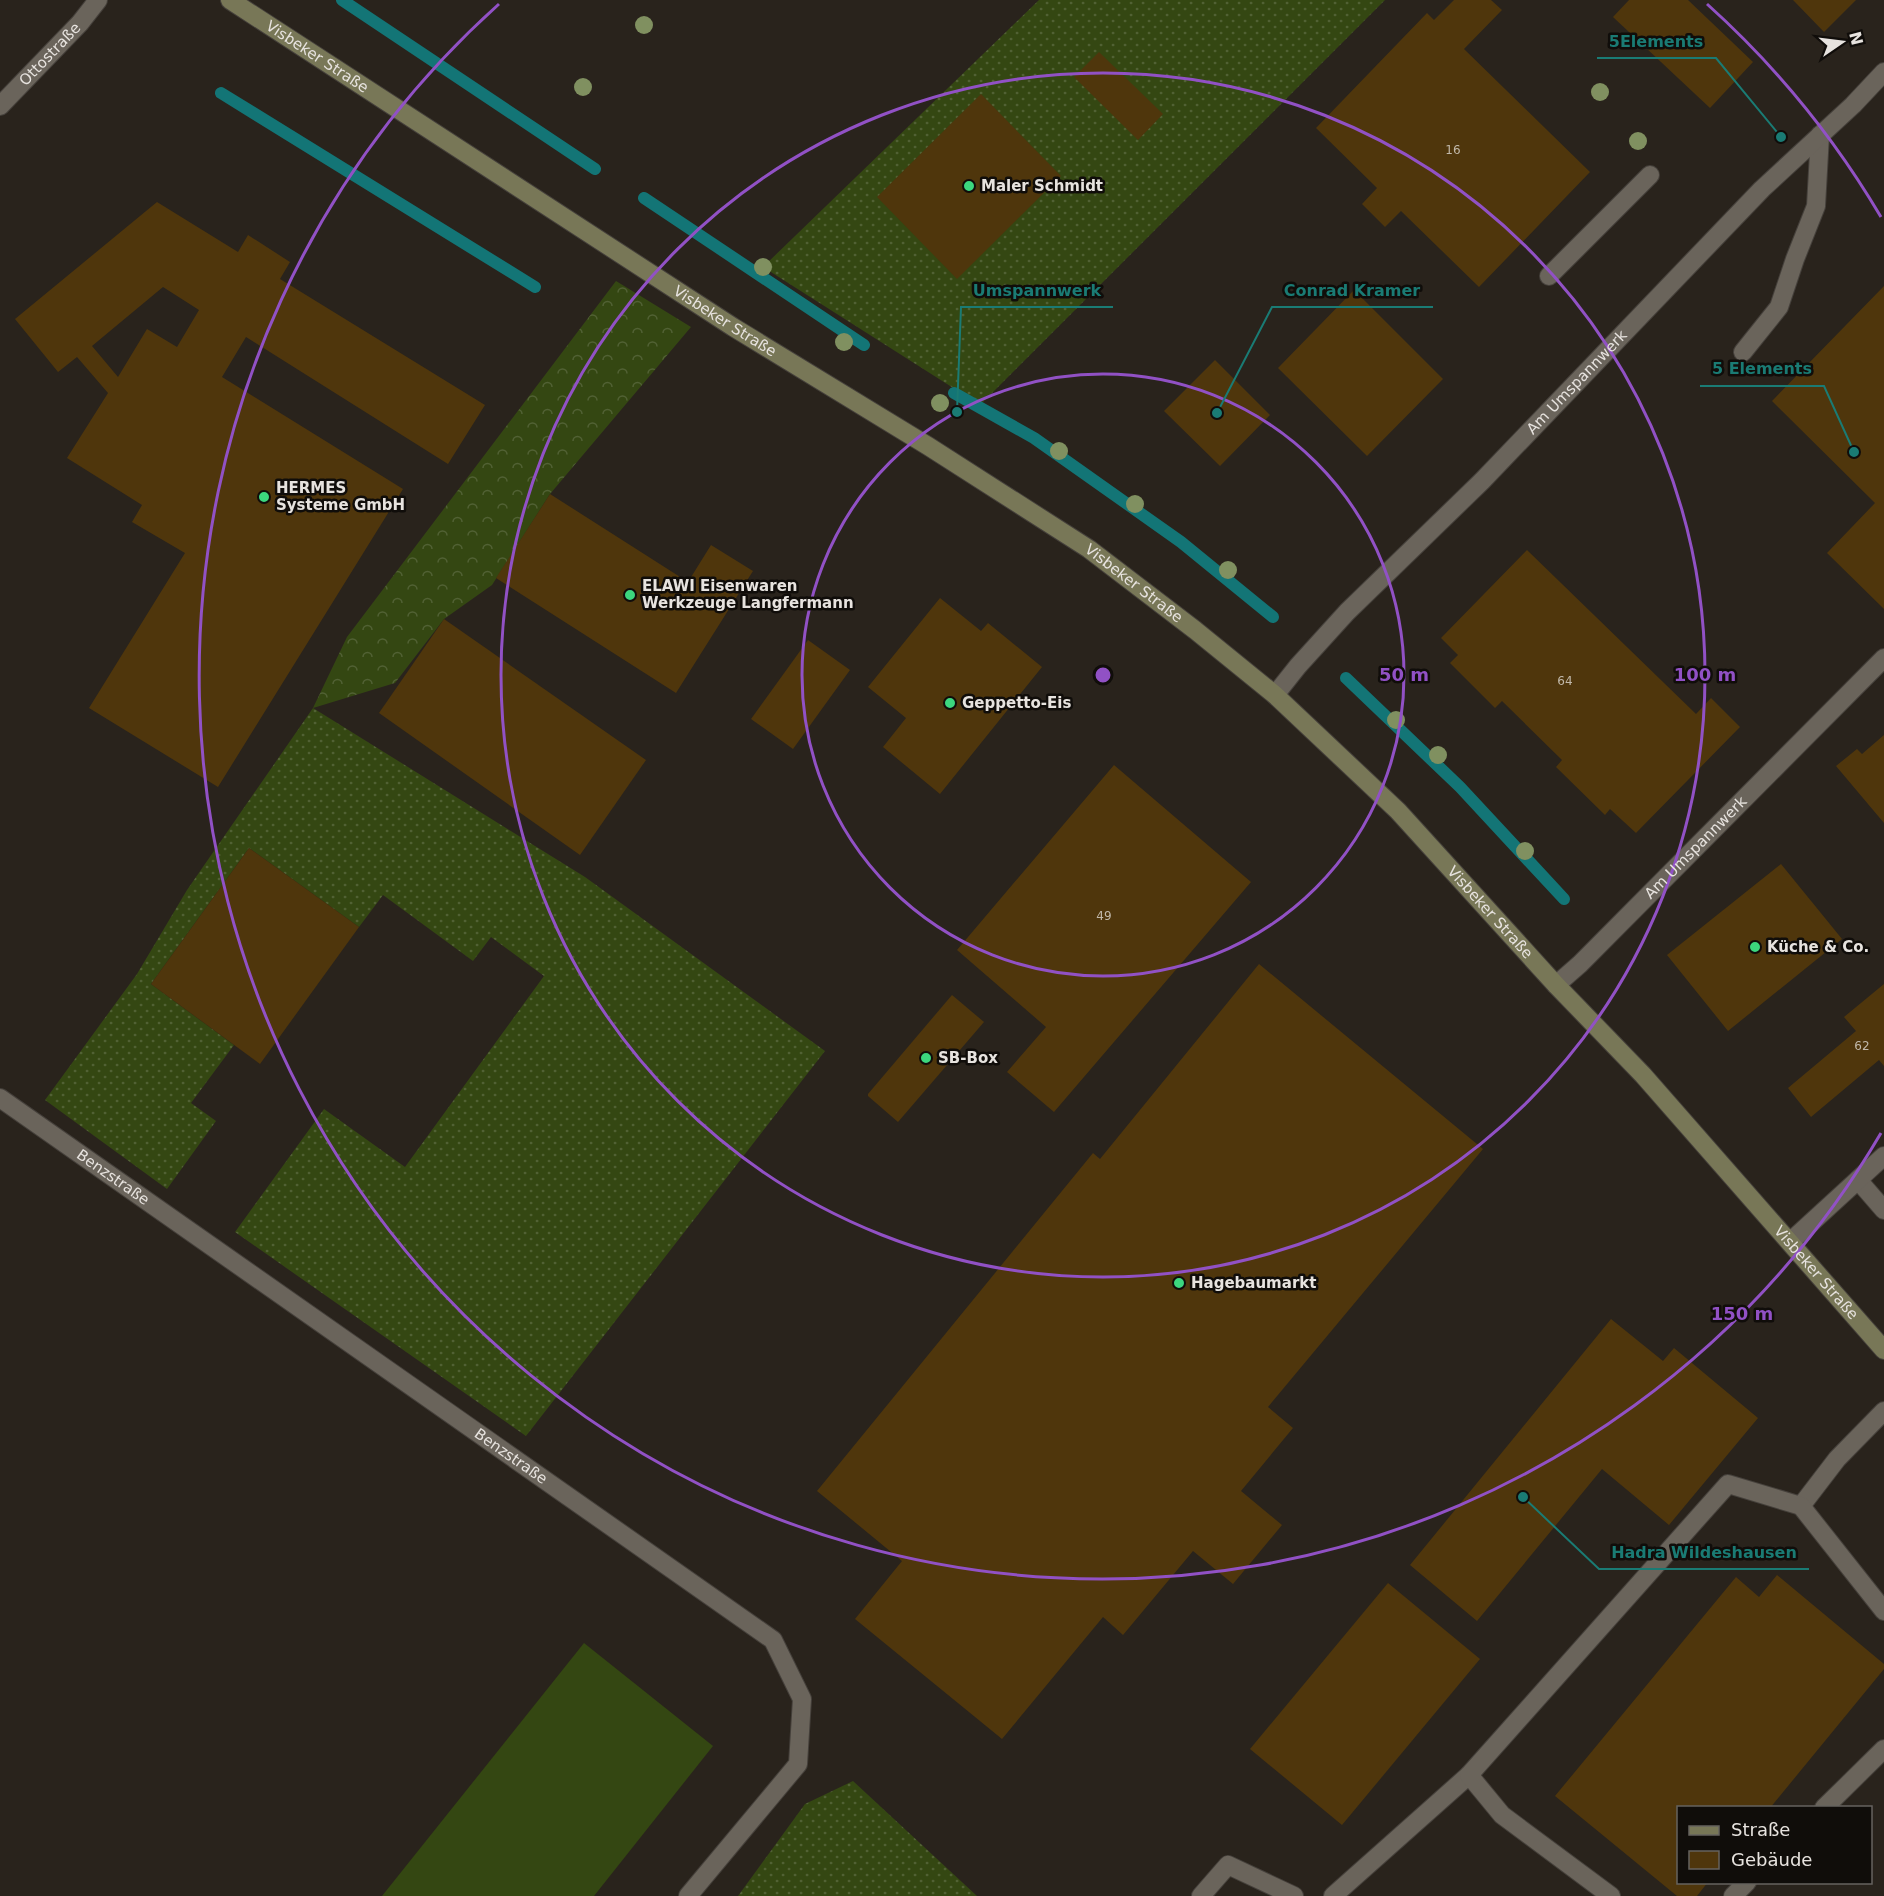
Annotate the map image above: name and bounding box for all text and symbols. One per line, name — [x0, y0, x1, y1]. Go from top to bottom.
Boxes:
north arrow — [1812, 12, 1872, 72]
street label: Visbeker Straße — [263, 17, 372, 97]
street label: Ottostraße — [16, 19, 84, 89]
callout: 5Elements — [1597, 24, 1716, 58]
text: N — [1845, 30, 1867, 47]
text: 5Elements — [1609, 32, 1703, 51]
house number: 16 — [1445, 143, 1461, 157]
place label: Maler Schmidt — [981, 177, 1103, 195]
marker: Maler Schmidt — [962, 179, 976, 193]
callout: Umspannwerk — [961, 273, 1113, 307]
callout: Conrad Kramer — [1272, 273, 1433, 307]
text: Umspannwerk — [973, 281, 1102, 300]
text: Conrad Kramer — [1284, 281, 1420, 300]
street label: Visbeker Straße — [670, 282, 780, 360]
street label: Am Umspannwerk — [1523, 326, 1631, 438]
callout: 5 Elements — [1700, 352, 1824, 386]
text: 5 Elements — [1712, 359, 1812, 378]
place label: HERMES Systeme GmbH — [276, 479, 405, 514]
marker: HERMES Systeme GmbH — [257, 490, 271, 504]
street label: Visbeker Straße — [1081, 540, 1186, 626]
place label: ELAWI Eisenwaren Werkzeuge Langfermann — [642, 577, 854, 612]
marker: ELAWI Eisenwaren Werkzeuge Langfermann — [623, 588, 637, 602]
text: 50 m — [1379, 664, 1429, 685]
text: 100 m — [1674, 664, 1736, 685]
centre of rings — [1093, 665, 1113, 685]
house number: 64 — [1557, 674, 1573, 688]
place label: Geppetto-Eis — [962, 694, 1071, 712]
marker: Geppetto-Eis — [943, 696, 957, 710]
street label: Am Umspannwerk — [1641, 792, 1751, 903]
street label: Visbeker Straße — [1444, 862, 1537, 962]
house number: 49 — [1096, 909, 1112, 923]
place label: Küche & Co. — [1767, 938, 1869, 956]
marker: Küche & Co. — [1748, 940, 1762, 954]
house number: 62 — [1854, 1039, 1870, 1053]
place label: SB-Box — [938, 1049, 998, 1067]
marker: SB-Box — [919, 1051, 933, 1065]
street label: Benzstraße — [73, 1146, 153, 1209]
street label: Visbeker Straße — [1770, 1222, 1862, 1323]
place label: Hagebaumarkt — [1191, 1274, 1316, 1292]
marker: Hagebaumarkt — [1172, 1276, 1186, 1290]
text: 150 m — [1711, 1303, 1773, 1324]
street label: Benzstraße — [471, 1425, 551, 1488]
callout: Hadra Wildeshausen — [1599, 1535, 1809, 1569]
text: Hadra Wildeshausen — [1611, 1543, 1797, 1562]
legend — [1677, 1806, 1872, 1884]
text: Straße — [1731, 1819, 1790, 1840]
text: Gebäude — [1731, 1849, 1812, 1870]

